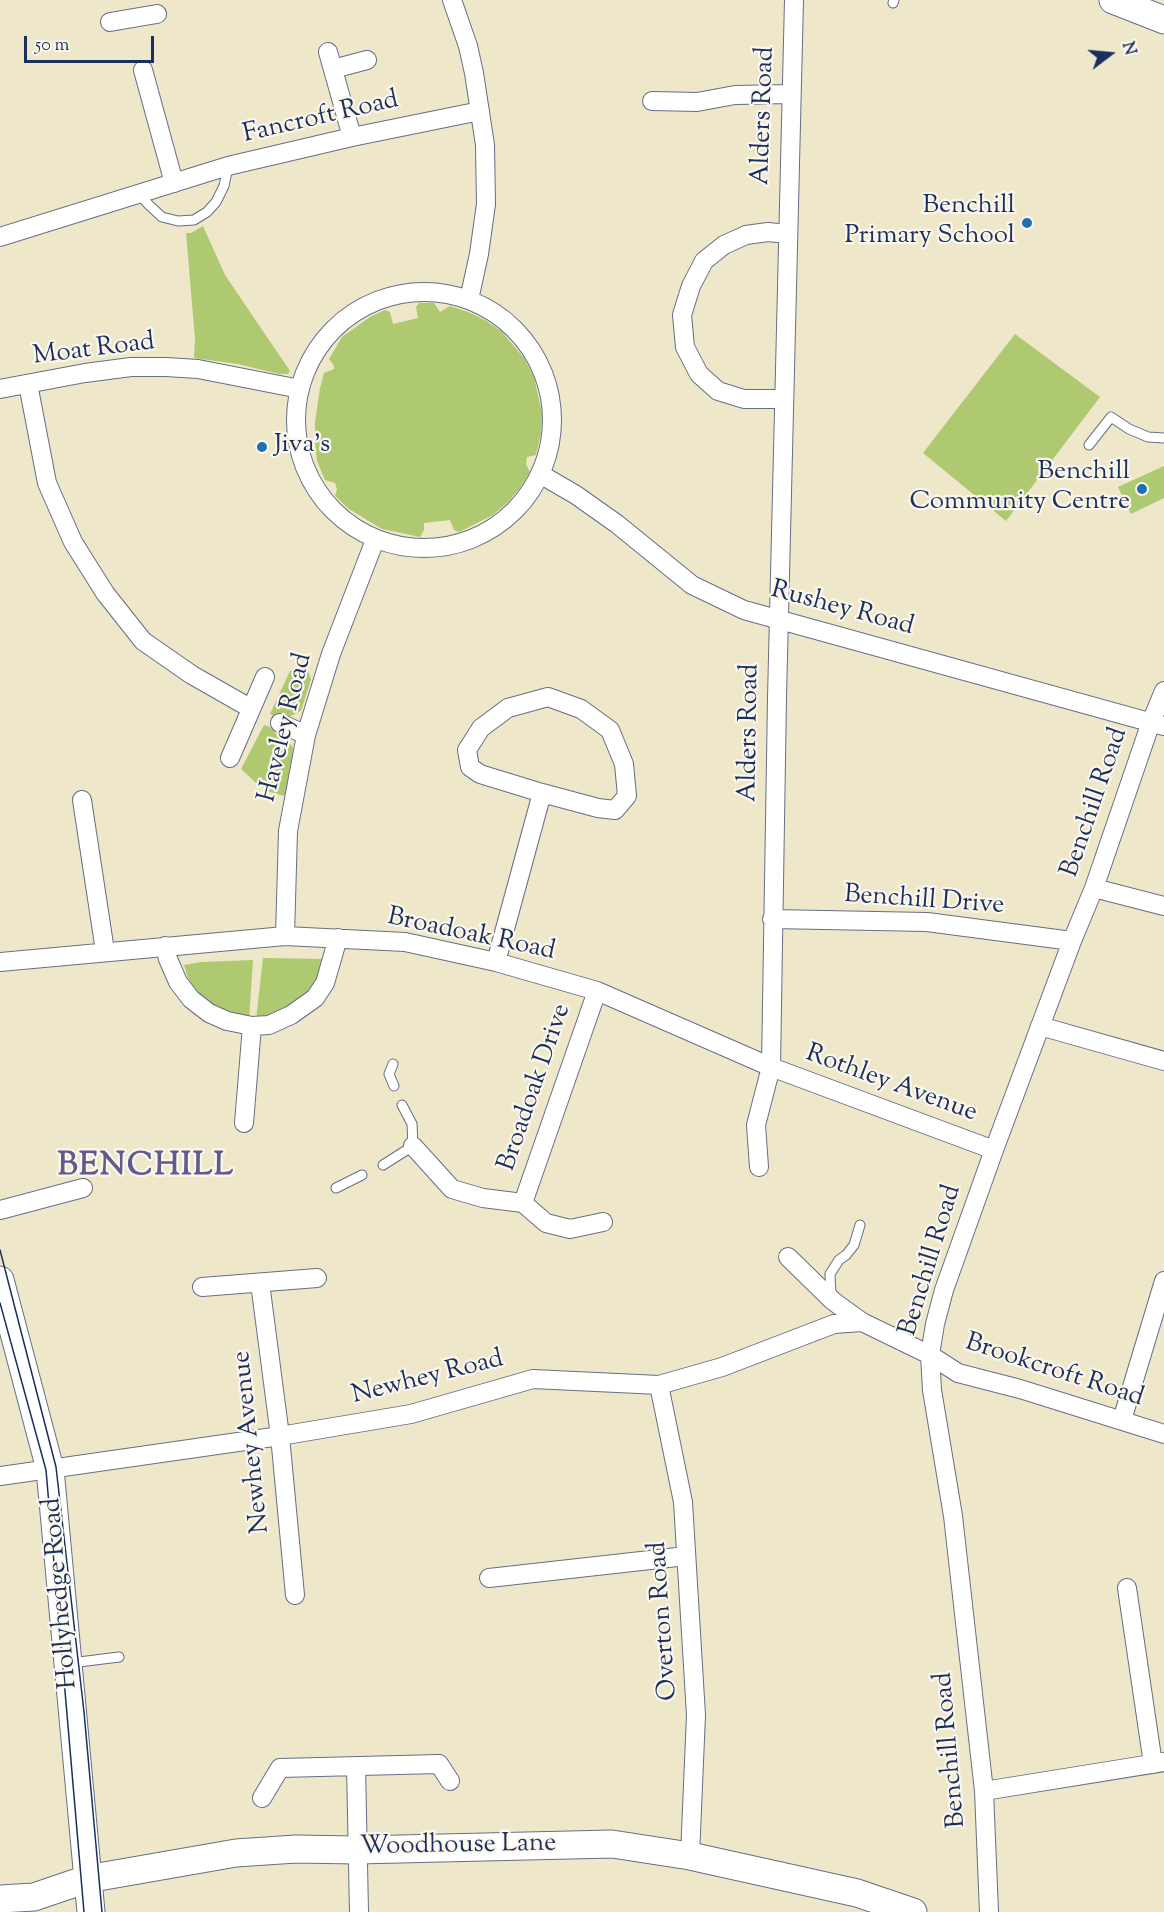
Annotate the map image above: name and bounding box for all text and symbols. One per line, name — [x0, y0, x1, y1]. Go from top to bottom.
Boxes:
scale bar — [27, 24, 158, 62]
north arrow — [1080, 24, 1140, 84]
text: 50 m — [35, 33, 69, 59]
text: N — [1115, 40, 1141, 58]
street label: Alders Road — [747, 46, 783, 186]
street label: Fancroft Road — [240, 86, 402, 152]
place label: Benchill Primary School — [845, 192, 1015, 254]
marker: Benchill Primary School — [1020, 216, 1034, 230]
street label: Moat Road — [31, 328, 157, 374]
place label: Jiva's — [274, 431, 330, 463]
marker: Jiva's — [255, 440, 269, 454]
place label: Benchill Community Centre — [910, 458, 1130, 520]
marker: Benchill Community Centre — [1135, 482, 1149, 496]
street label: Rushey Road — [767, 576, 917, 644]
street label: Haveley Road — [253, 650, 321, 806]
street label: Alders Road — [734, 663, 768, 803]
street label: Benchill Road — [1056, 724, 1136, 882]
street label: Benchill Drive — [843, 881, 1005, 923]
street label: Broadoak Road — [384, 903, 558, 969]
street label: Broadoak Drive — [493, 1000, 579, 1176]
street label: Rothley Avenue — [801, 1040, 981, 1130]
district label: BENCHILL — [57, 1150, 235, 1188]
street label: Benchill Road — [894, 1182, 970, 1340]
street label: Brookcroft Road — [961, 1328, 1147, 1416]
street label: Newhey Road — [349, 1345, 507, 1413]
street label: Newhey Avenue — [228, 1349, 278, 1535]
street label: Hollyhedge Road — [38, 1496, 86, 1690]
street label: Overton Road — [644, 1540, 686, 1702]
street label: Benchill Road — [930, 1671, 974, 1829]
street label: Woodhouse Lane — [360, 1830, 556, 1864]

